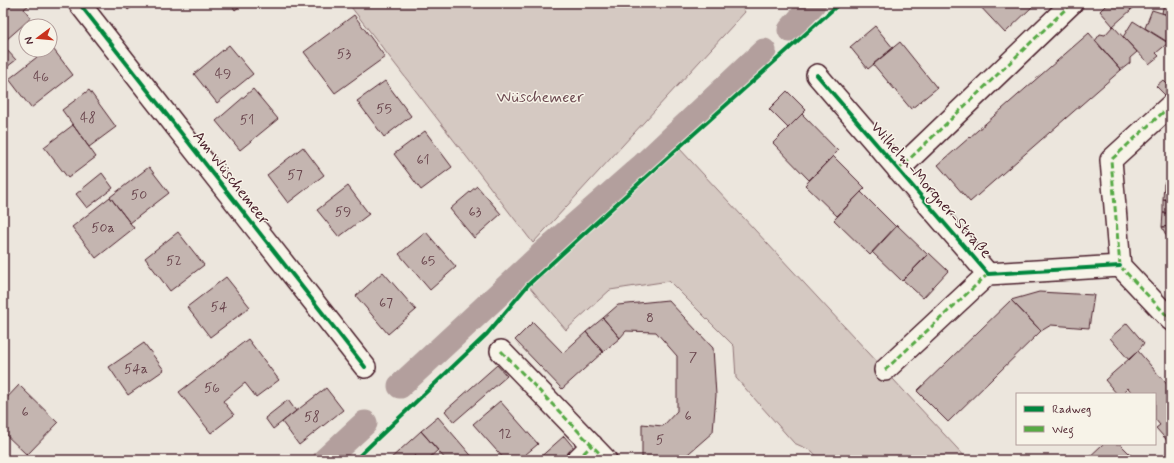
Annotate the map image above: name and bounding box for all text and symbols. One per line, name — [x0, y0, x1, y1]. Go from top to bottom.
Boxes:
north arrow — [18, 18, 58, 58]
text: N — [22, 35, 37, 46]
house number: 53 — [337, 45, 351, 63]
house number: 49 — [215, 65, 231, 83]
house number: 46 — [33, 68, 49, 86]
park label: Wüschemeer — [496, 87, 584, 108]
house number: 55 — [376, 100, 392, 118]
house number: 48 — [80, 109, 96, 127]
house number: 51 — [240, 111, 254, 129]
street label: Wilhelm-Morgner-Straße — [865, 117, 996, 264]
street label: Am Wüschemeer — [188, 127, 274, 229]
house number: 61 — [416, 151, 430, 169]
house number: 57 — [287, 166, 303, 184]
house number: 50 — [131, 186, 147, 204]
house number: 59 — [335, 203, 351, 221]
house number: 63 — [468, 203, 482, 221]
house number: 50a — [91, 219, 115, 237]
house number: 52 — [166, 252, 182, 270]
house number: 65 — [421, 252, 435, 270]
house number: 67 — [379, 294, 393, 312]
house number: 54 — [211, 298, 228, 316]
house number: 8 — [646, 309, 654, 327]
house number: 7 — [689, 348, 698, 366]
house number: 54a — [124, 360, 148, 378]
house number: 56 — [204, 379, 220, 397]
legend — [1016, 393, 1156, 445]
text: Radweg — [1052, 402, 1091, 418]
house number: 6 — [21, 403, 29, 421]
house number: 6 — [684, 407, 692, 425]
house number: 58 — [304, 408, 320, 426]
text: Weg — [1052, 422, 1074, 439]
house number: 12 — [498, 425, 512, 443]
house number: 5 — [656, 431, 664, 449]

